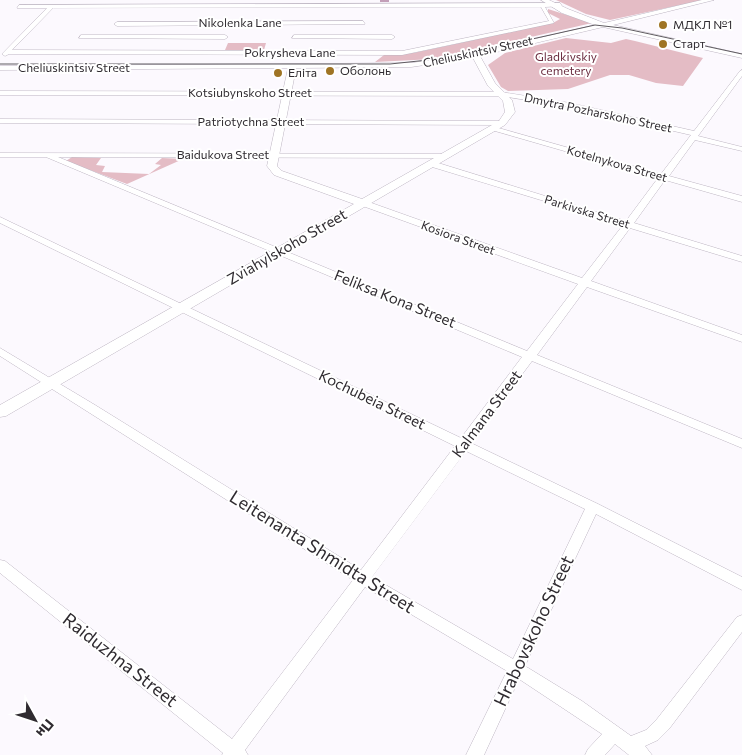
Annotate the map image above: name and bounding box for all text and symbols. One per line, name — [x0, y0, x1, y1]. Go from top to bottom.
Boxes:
street label: Nikolenka Lane — [198, 15, 282, 29]
place label: МДКЛ №1 — [673, 17, 732, 31]
marker: МДКЛ №1 — [657, 19, 669, 31]
street label: Cheliuskintsiv Street — [422, 33, 534, 70]
place label: Старт — [673, 36, 706, 50]
marker: Старт — [657, 38, 669, 50]
street label: Pokrysheva Lane — [244, 45, 336, 59]
park label: Gladkivskiy cemetery — [535, 49, 597, 77]
street label: Cheliuskintsiv Street — [18, 60, 130, 74]
place label: Оболонь — [340, 63, 391, 77]
place label: Еліта — [288, 65, 317, 79]
marker: Оболонь — [324, 65, 336, 77]
marker: Еліта — [272, 67, 284, 79]
street label: Kotsiubynskoho Street — [188, 85, 312, 99]
street label: Dmytra Pozharskoho Street — [523, 89, 674, 135]
street label: Patriotychna Street — [198, 114, 304, 128]
street label: Kotelnykova Street — [566, 142, 669, 184]
street label: Baidukova Street — [177, 147, 269, 161]
street label: Parkivska Street — [543, 191, 632, 231]
street label: Zviahylskoho Street — [223, 205, 350, 288]
street label: Kosiora Street — [420, 217, 497, 257]
street label: Feliksa Kona Street — [332, 265, 459, 331]
street label: Kochubeia Street — [316, 365, 429, 433]
street label: Kalmana Street — [448, 366, 525, 460]
street label: Leitenanta Shmidta Street — [226, 485, 419, 617]
street label: Hrabovskoho Street — [489, 552, 578, 709]
street label: Raiduzhna Street — [59, 608, 182, 711]
north arrow — [10, 695, 60, 745]
text: Пн — [33, 716, 58, 741]

